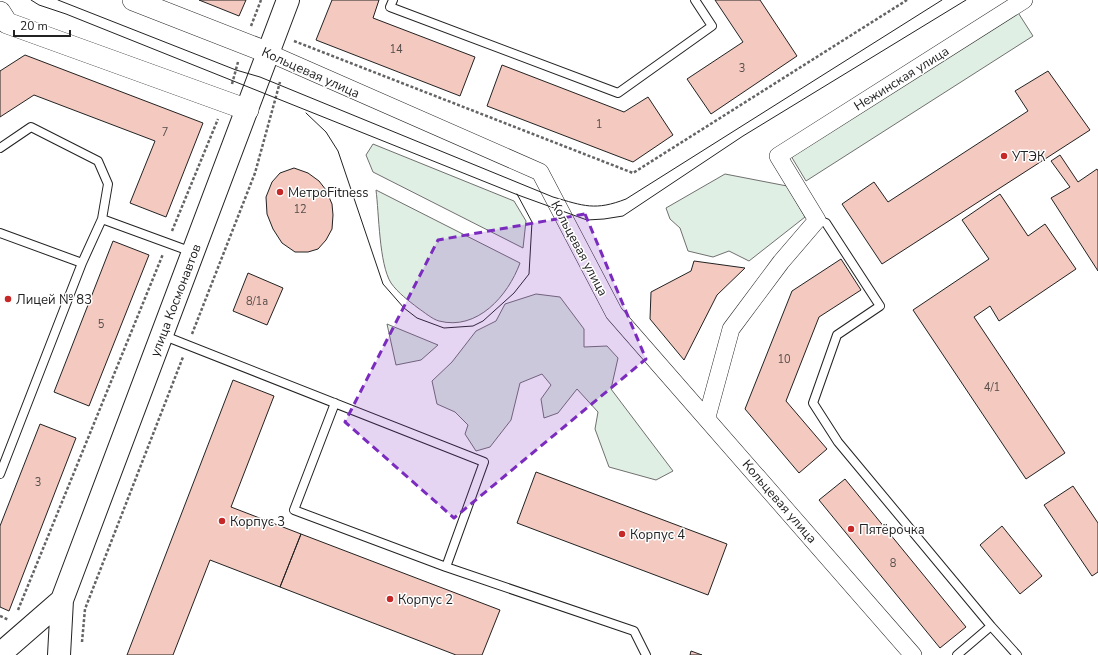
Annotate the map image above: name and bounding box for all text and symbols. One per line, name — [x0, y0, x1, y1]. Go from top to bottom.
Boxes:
scale bar — [14, 12, 70, 38]
text: 20 m — [20, 18, 48, 34]
house number: 14 — [389, 42, 403, 57]
street label: Нежинская улица — [851, 42, 953, 115]
street label: Кольцевая улица — [259, 43, 362, 103]
house number: 3 — [739, 61, 745, 76]
house number: 1 — [596, 117, 602, 132]
house number: 7 — [162, 125, 168, 140]
place label: УТЭК — [1011, 148, 1046, 166]
marker: УТЭК — [999, 151, 1009, 161]
place label: МетроFitness — [288, 184, 369, 202]
marker: МетроFitness — [275, 187, 285, 197]
street label: Кольцевая улица — [546, 198, 612, 299]
house number: 12 — [293, 202, 307, 217]
street label: улица Космонавтов — [146, 241, 206, 359]
place label: Лицей № 83 — [16, 291, 92, 309]
marker: Лицей № 83 — [3, 294, 13, 304]
house number: 8/1а — [246, 294, 268, 309]
house number: 5 — [98, 317, 105, 332]
house number: 10 — [777, 352, 791, 367]
house number: 4/1 — [984, 380, 1000, 395]
street label: Кольцевая улица — [738, 456, 821, 547]
house number: 3 — [35, 475, 41, 490]
place label: Корпус 3 — [230, 513, 285, 531]
marker: Корпус 3 — [217, 516, 227, 526]
place label: Пятёрочка — [859, 521, 925, 539]
marker: Пятёрочка — [846, 524, 856, 534]
place label: Корпус 4 — [630, 526, 685, 544]
marker: Корпус 4 — [617, 529, 627, 539]
house number: 8 — [890, 556, 897, 571]
place label: Корпус 2 — [398, 591, 453, 609]
marker: Корпус 2 — [385, 594, 395, 604]

